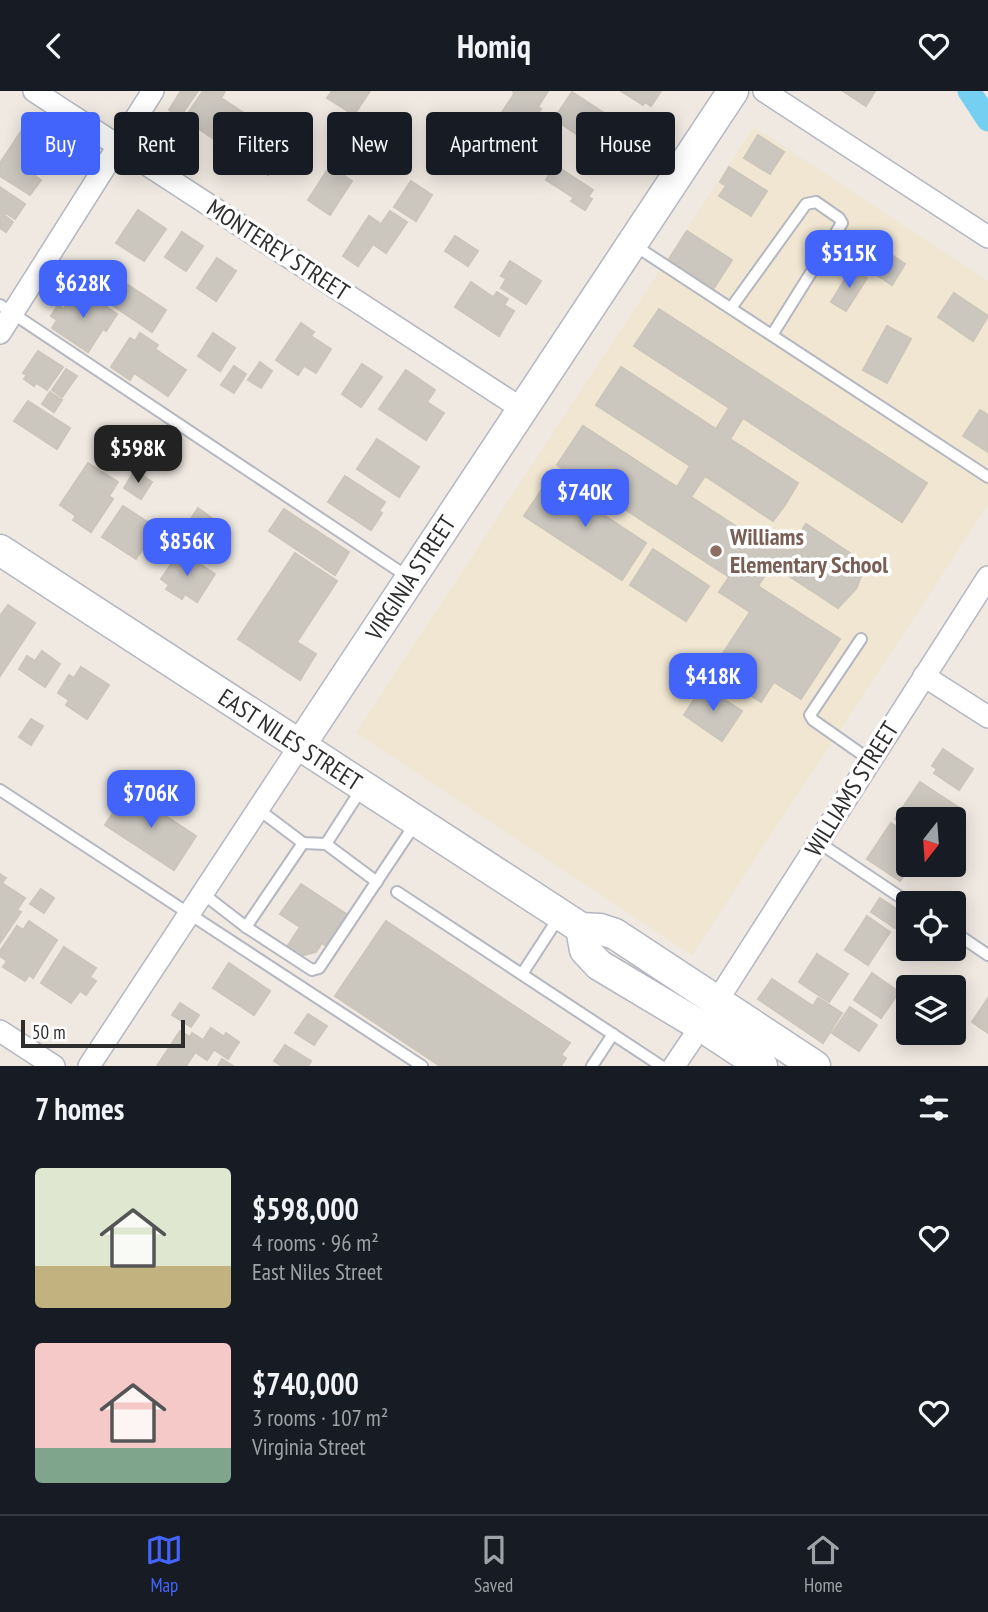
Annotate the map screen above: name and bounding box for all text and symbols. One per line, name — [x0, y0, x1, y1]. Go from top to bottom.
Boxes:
text: Homiq — [457, 25, 531, 67]
icon: back — [35, 27, 73, 65]
icon: heart — [915, 27, 953, 65]
chip: Buy — [21, 112, 100, 175]
chip: Rent — [114, 112, 199, 175]
chip: Filters — [213, 112, 313, 175]
chip: New — [327, 112, 412, 175]
chip: Apartment — [426, 112, 562, 175]
chip: House — [576, 112, 675, 175]
street label: MONTEREY STREET — [201, 192, 356, 307]
pin: $515K — [800, 231, 898, 290]
text: $515K — [821, 238, 877, 267]
pin: $628K — [34, 261, 132, 320]
text: $628K — [55, 268, 111, 297]
pin: $598K — [89, 425, 187, 485]
text: $598K — [110, 433, 166, 462]
pin: $740K — [536, 469, 634, 529]
text: $740K — [557, 477, 613, 506]
street label: VIRGINIA STREET — [358, 509, 463, 647]
pin: $856K — [138, 519, 236, 578]
place label: Williams Elementary School — [729, 521, 888, 580]
text: $856K — [159, 526, 215, 555]
marker: Williams Elementary School — [708, 543, 724, 559]
pin: $418K — [664, 653, 762, 713]
text: $418K — [685, 661, 741, 690]
street label: EAST NILES STREET — [213, 682, 368, 798]
street label: WILLIAMS STREET — [798, 715, 905, 862]
pin: $706K — [102, 771, 200, 830]
text: $706K — [123, 778, 179, 807]
north arrow — [896, 807, 966, 877]
map controls — [896, 807, 966, 1045]
button: locate — [896, 891, 966, 961]
button: layers — [896, 975, 966, 1045]
scale bar — [21, 1017, 186, 1049]
text: 50 m — [32, 1020, 66, 1044]
text: 7 homes — [35, 1089, 124, 1128]
icon: filters — [915, 1089, 953, 1127]
text: $598,000 — [252, 1189, 359, 1228]
icon: home — [91, 1196, 175, 1280]
icon: heart — [915, 1219, 953, 1257]
text: 4 rooms · 96 m² — [252, 1228, 379, 1257]
text: East Niles Street — [252, 1257, 383, 1286]
text: $740,000 — [252, 1364, 359, 1403]
icon: home — [91, 1371, 175, 1455]
icon: heart — [915, 1394, 953, 1432]
text: 3 rooms · 107 m² — [252, 1403, 388, 1432]
text: Virginia Street — [252, 1432, 366, 1461]
tab: Map — [145, 1531, 183, 1597]
tab: Saved — [474, 1531, 513, 1597]
tab: Home — [804, 1531, 843, 1597]

